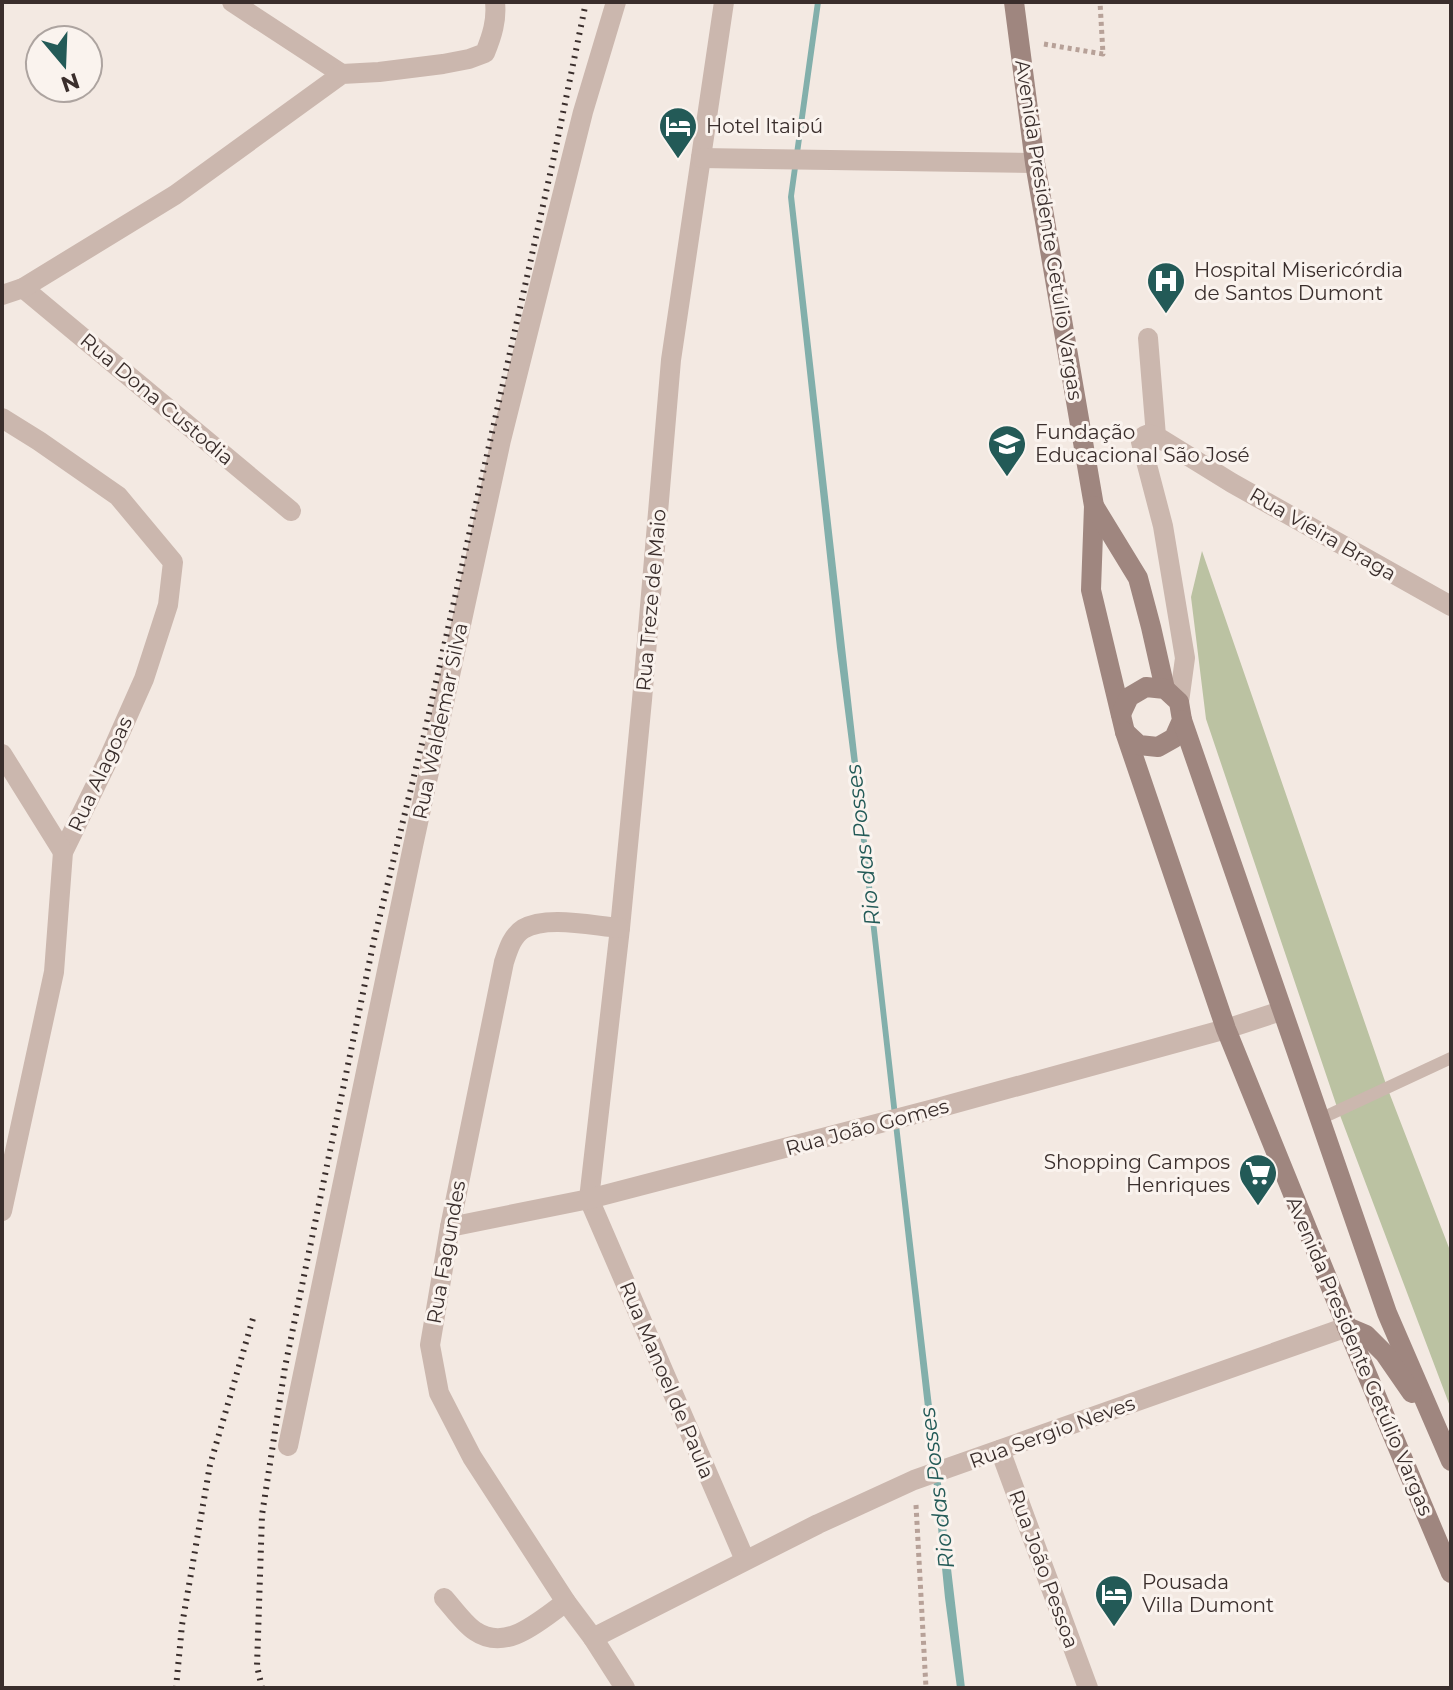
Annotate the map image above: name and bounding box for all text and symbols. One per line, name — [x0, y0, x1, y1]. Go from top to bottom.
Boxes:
north arrow — [24, 24, 104, 104]
street label: Avenida Presidente Getúlio Vargas — [1010, 58, 1088, 402]
text: N — [58, 67, 83, 98]
hotel icon: Hotel Itaipú — [657, 105, 699, 160]
place label: Hotel Itaipú — [706, 114, 823, 138]
place label: Hospital Misericórdia de Santos Dumont — [1194, 258, 1403, 305]
hospital icon: Hospital Misericórdia de Santos Dumont — [1145, 260, 1187, 315]
street label: Rua Dona Custodia — [76, 328, 238, 470]
place label: Fundação Educacional São José — [1035, 420, 1250, 467]
school or university icon: Fundação Educacional São José — [986, 423, 1028, 478]
street label: Rua Vieira Braga — [1245, 482, 1401, 586]
street label: Rua Treze de Maio — [631, 508, 671, 692]
street label: Rua Waldemar Silva — [407, 620, 473, 822]
street label: Rua Alagoas — [63, 712, 137, 835]
water label: Rio das Posses — [840, 762, 886, 927]
street label: Rua João Gomes — [783, 1094, 952, 1160]
place label: Shopping Campos Henriques — [1044, 1150, 1230, 1197]
supermarket icon: Shopping Campos Henriques — [1237, 1152, 1279, 1207]
street label: Rua Fagundes — [422, 1178, 470, 1326]
street label: Avenida Presidente Getúlio Vargas — [1282, 1193, 1438, 1519]
street label: Rua Manoel de Paula — [615, 1278, 719, 1482]
street label: Rua Sergio Neves — [966, 1391, 1138, 1473]
water label: Rio das Posses — [914, 1405, 960, 1570]
street label: Rua João Pessoa — [1004, 1486, 1084, 1652]
place label: Pousada Villa Dumont — [1142, 1570, 1274, 1617]
hotel icon: Pousada Villa Dumont — [1093, 1573, 1135, 1628]

